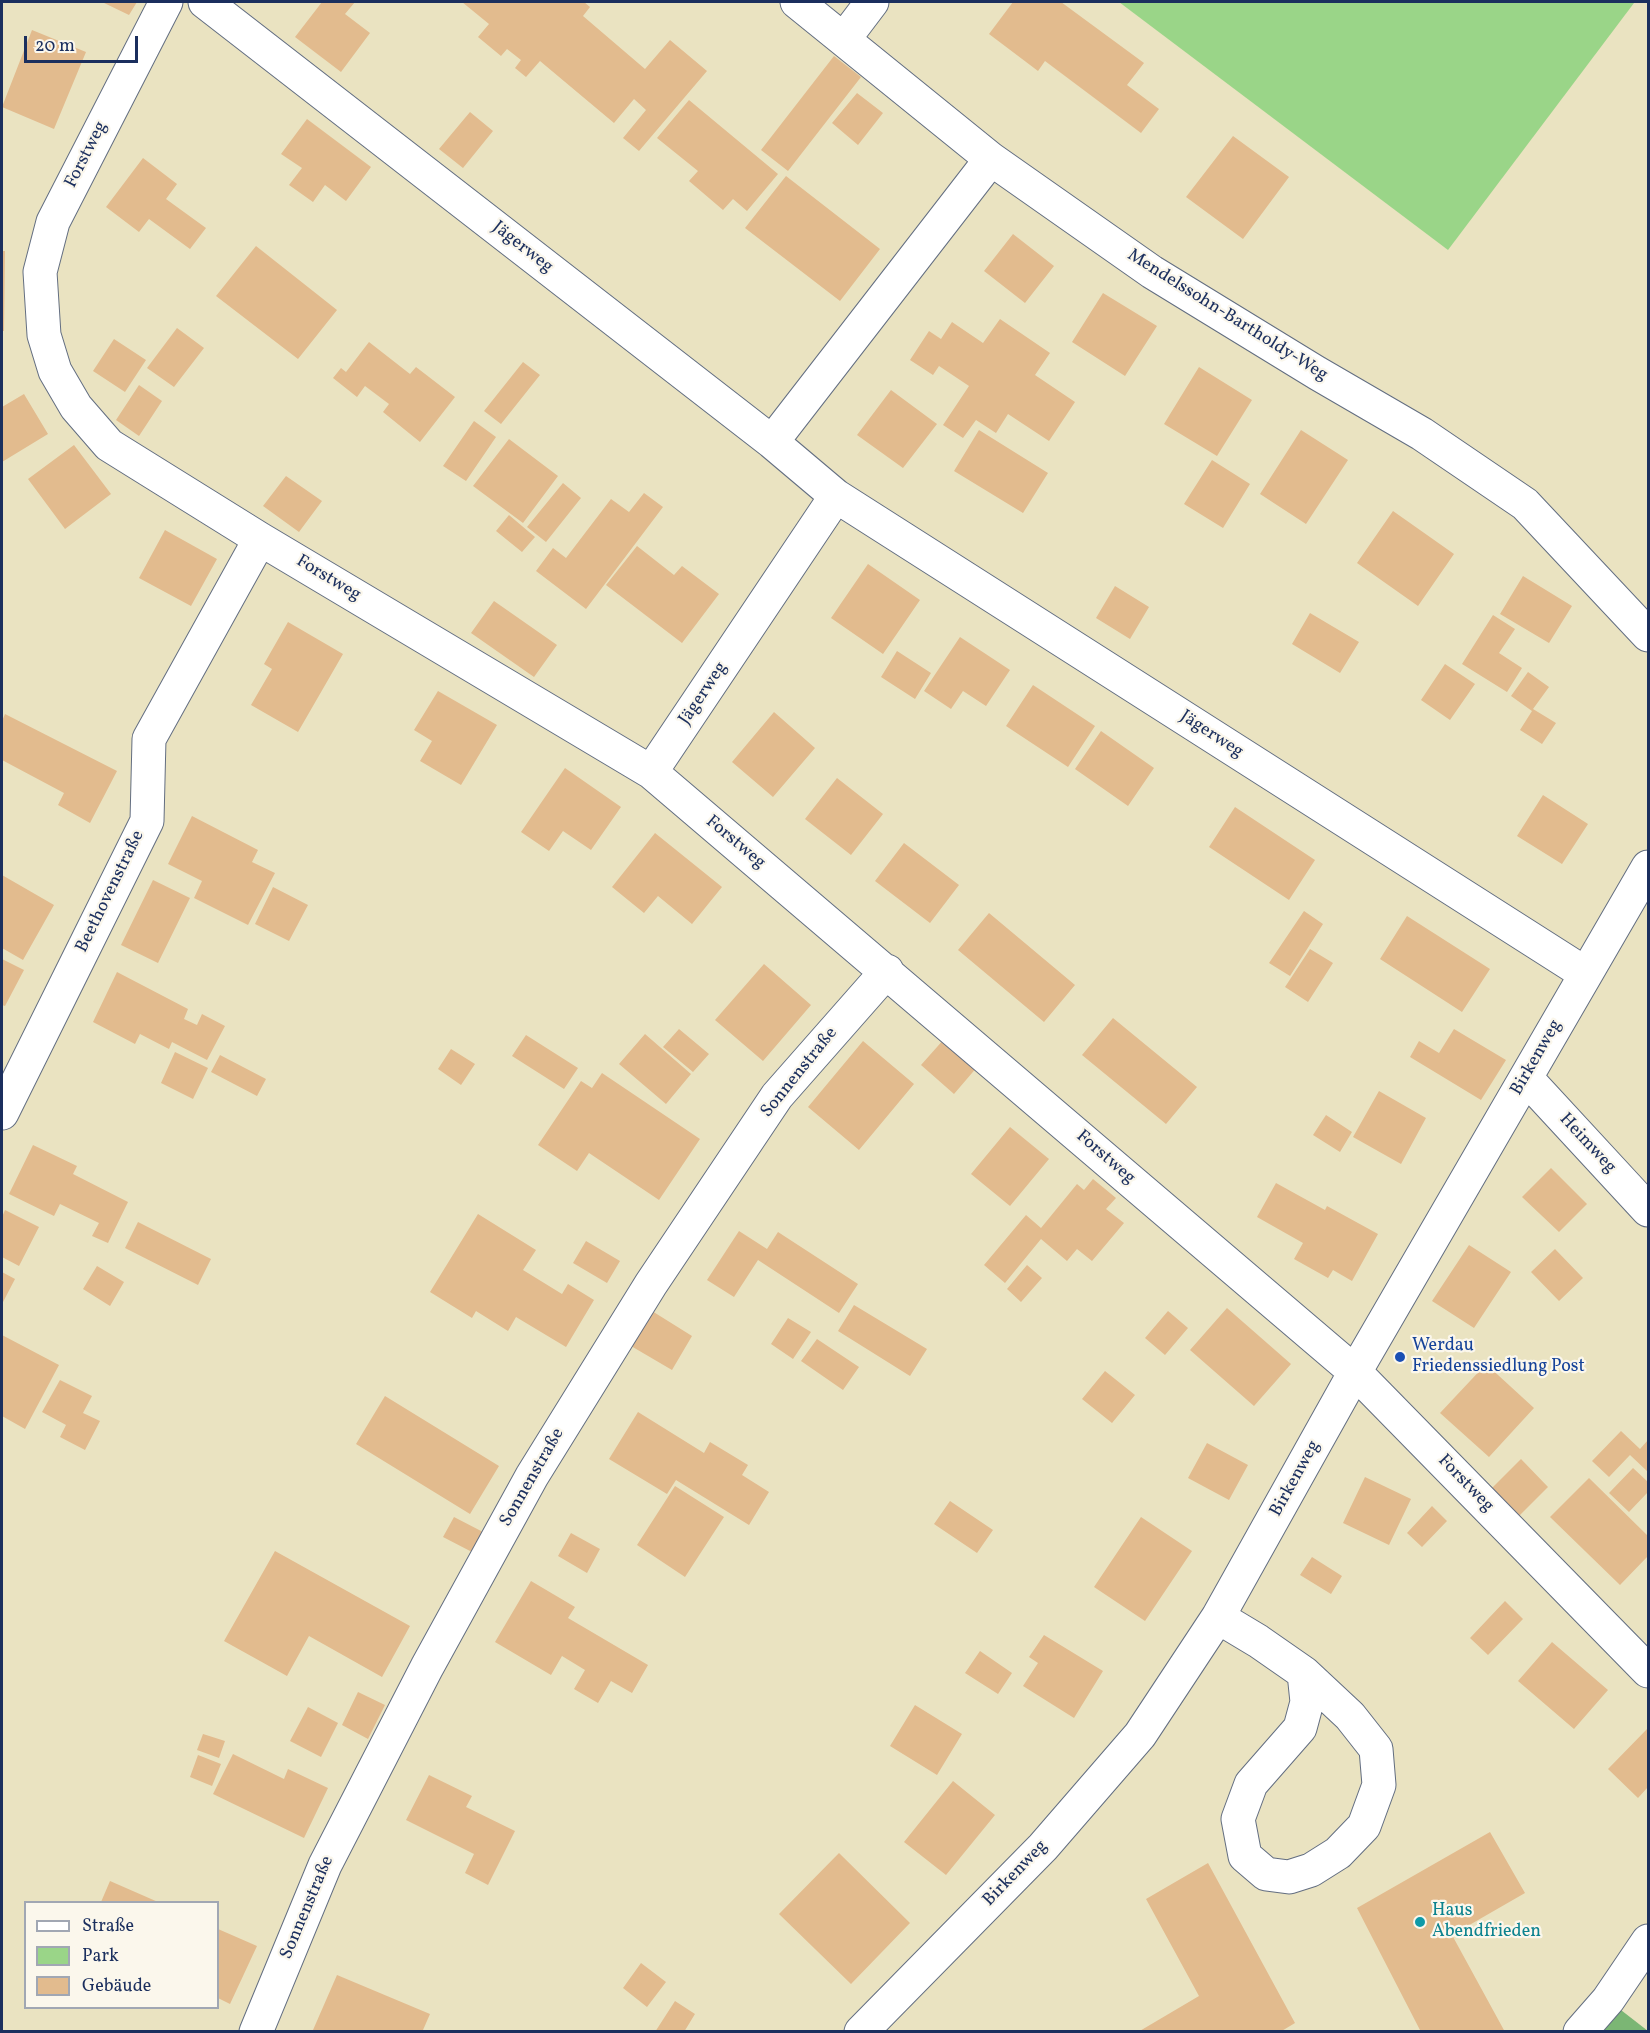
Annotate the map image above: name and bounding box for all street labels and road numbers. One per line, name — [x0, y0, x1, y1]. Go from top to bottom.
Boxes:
street label: Forstweg — [61, 118, 113, 192]
street label: Jägerweg — [487, 217, 557, 279]
street label: Mendelssohn-Bartholdy-Weg — [1123, 245, 1331, 387]
street label: Forstweg — [292, 551, 364, 607]
street label: Jägerweg — [675, 658, 733, 730]
street label: Jägerweg — [1175, 706, 1247, 764]
street label: Forstweg — [701, 812, 769, 874]
street label: Beethovenstraße — [72, 827, 150, 957]
street label: Birkenweg — [1507, 1016, 1567, 1100]
street label: Sonnenstraße — [757, 1023, 843, 1123]
street label: Heimweg — [1554, 1110, 1620, 1178]
street label: Forstweg — [1071, 1126, 1139, 1190]
street label: Sonnenstraße — [496, 1425, 570, 1531]
street label: Birkenweg — [1266, 1437, 1326, 1521]
street label: Forstweg — [1432, 1451, 1498, 1517]
street label: Birkenweg — [979, 1836, 1053, 1912]
street label: Sonnenstraße — [277, 1853, 339, 1963]

